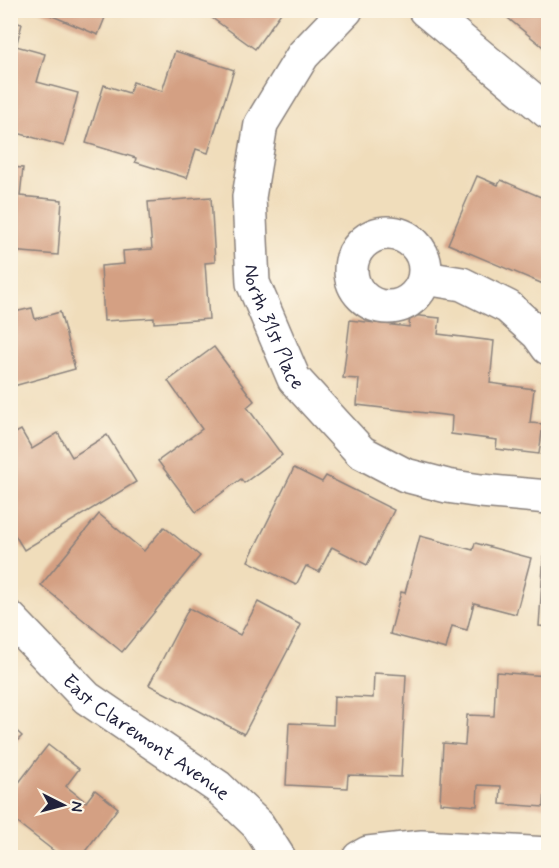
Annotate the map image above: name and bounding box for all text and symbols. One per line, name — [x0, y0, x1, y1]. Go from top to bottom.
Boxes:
street label: North 31st Place — [237, 264, 310, 396]
street label: East Claremont Avenue — [56, 668, 236, 807]
north arrow — [33, 775, 93, 835]
text: N — [65, 800, 87, 813]

